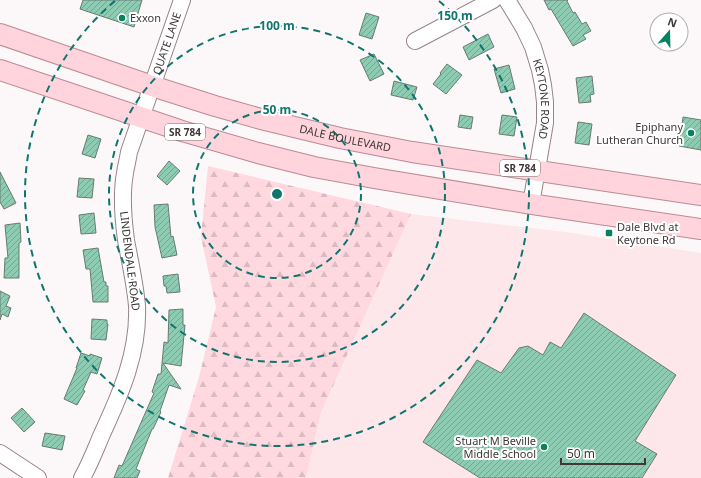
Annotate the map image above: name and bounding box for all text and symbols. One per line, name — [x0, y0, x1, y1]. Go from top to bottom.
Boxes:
text: 150 m — [437, 7, 473, 24]
place label: Exxon — [130, 10, 161, 25]
street label: QUATE LANE — [149, 10, 184, 76]
north arrow — [649, 12, 689, 52]
marker: Exxon — [117, 13, 127, 23]
text: N — [666, 14, 679, 31]
text: 100 m — [259, 17, 295, 34]
street label: KEYTONE ROAD — [530, 57, 553, 141]
text: 50 m — [263, 101, 291, 118]
place label: Epiphany Lutheran Church — [596, 119, 683, 147]
street label: DALE BOULEVARD — [298, 121, 392, 155]
road number: SR 784 — [165, 124, 205, 140]
marker: Epiphany Lutheran Church — [686, 128, 696, 138]
road number: SR 784 — [500, 160, 540, 176]
centre of rings — [270, 187, 284, 201]
street label: LINDENDALE ROAD — [117, 210, 144, 312]
place label: Dale Blvd at Keytone Rd — [617, 219, 678, 247]
marker: Dale Blvd at Keytone Rd — [604, 228, 614, 238]
place label: Stuart M Beville Middle School — [455, 433, 536, 461]
scale bar — [561, 440, 645, 466]
marker: Stuart M Beville Middle School — [539, 442, 549, 452]
text: 50 m — [567, 445, 595, 462]

